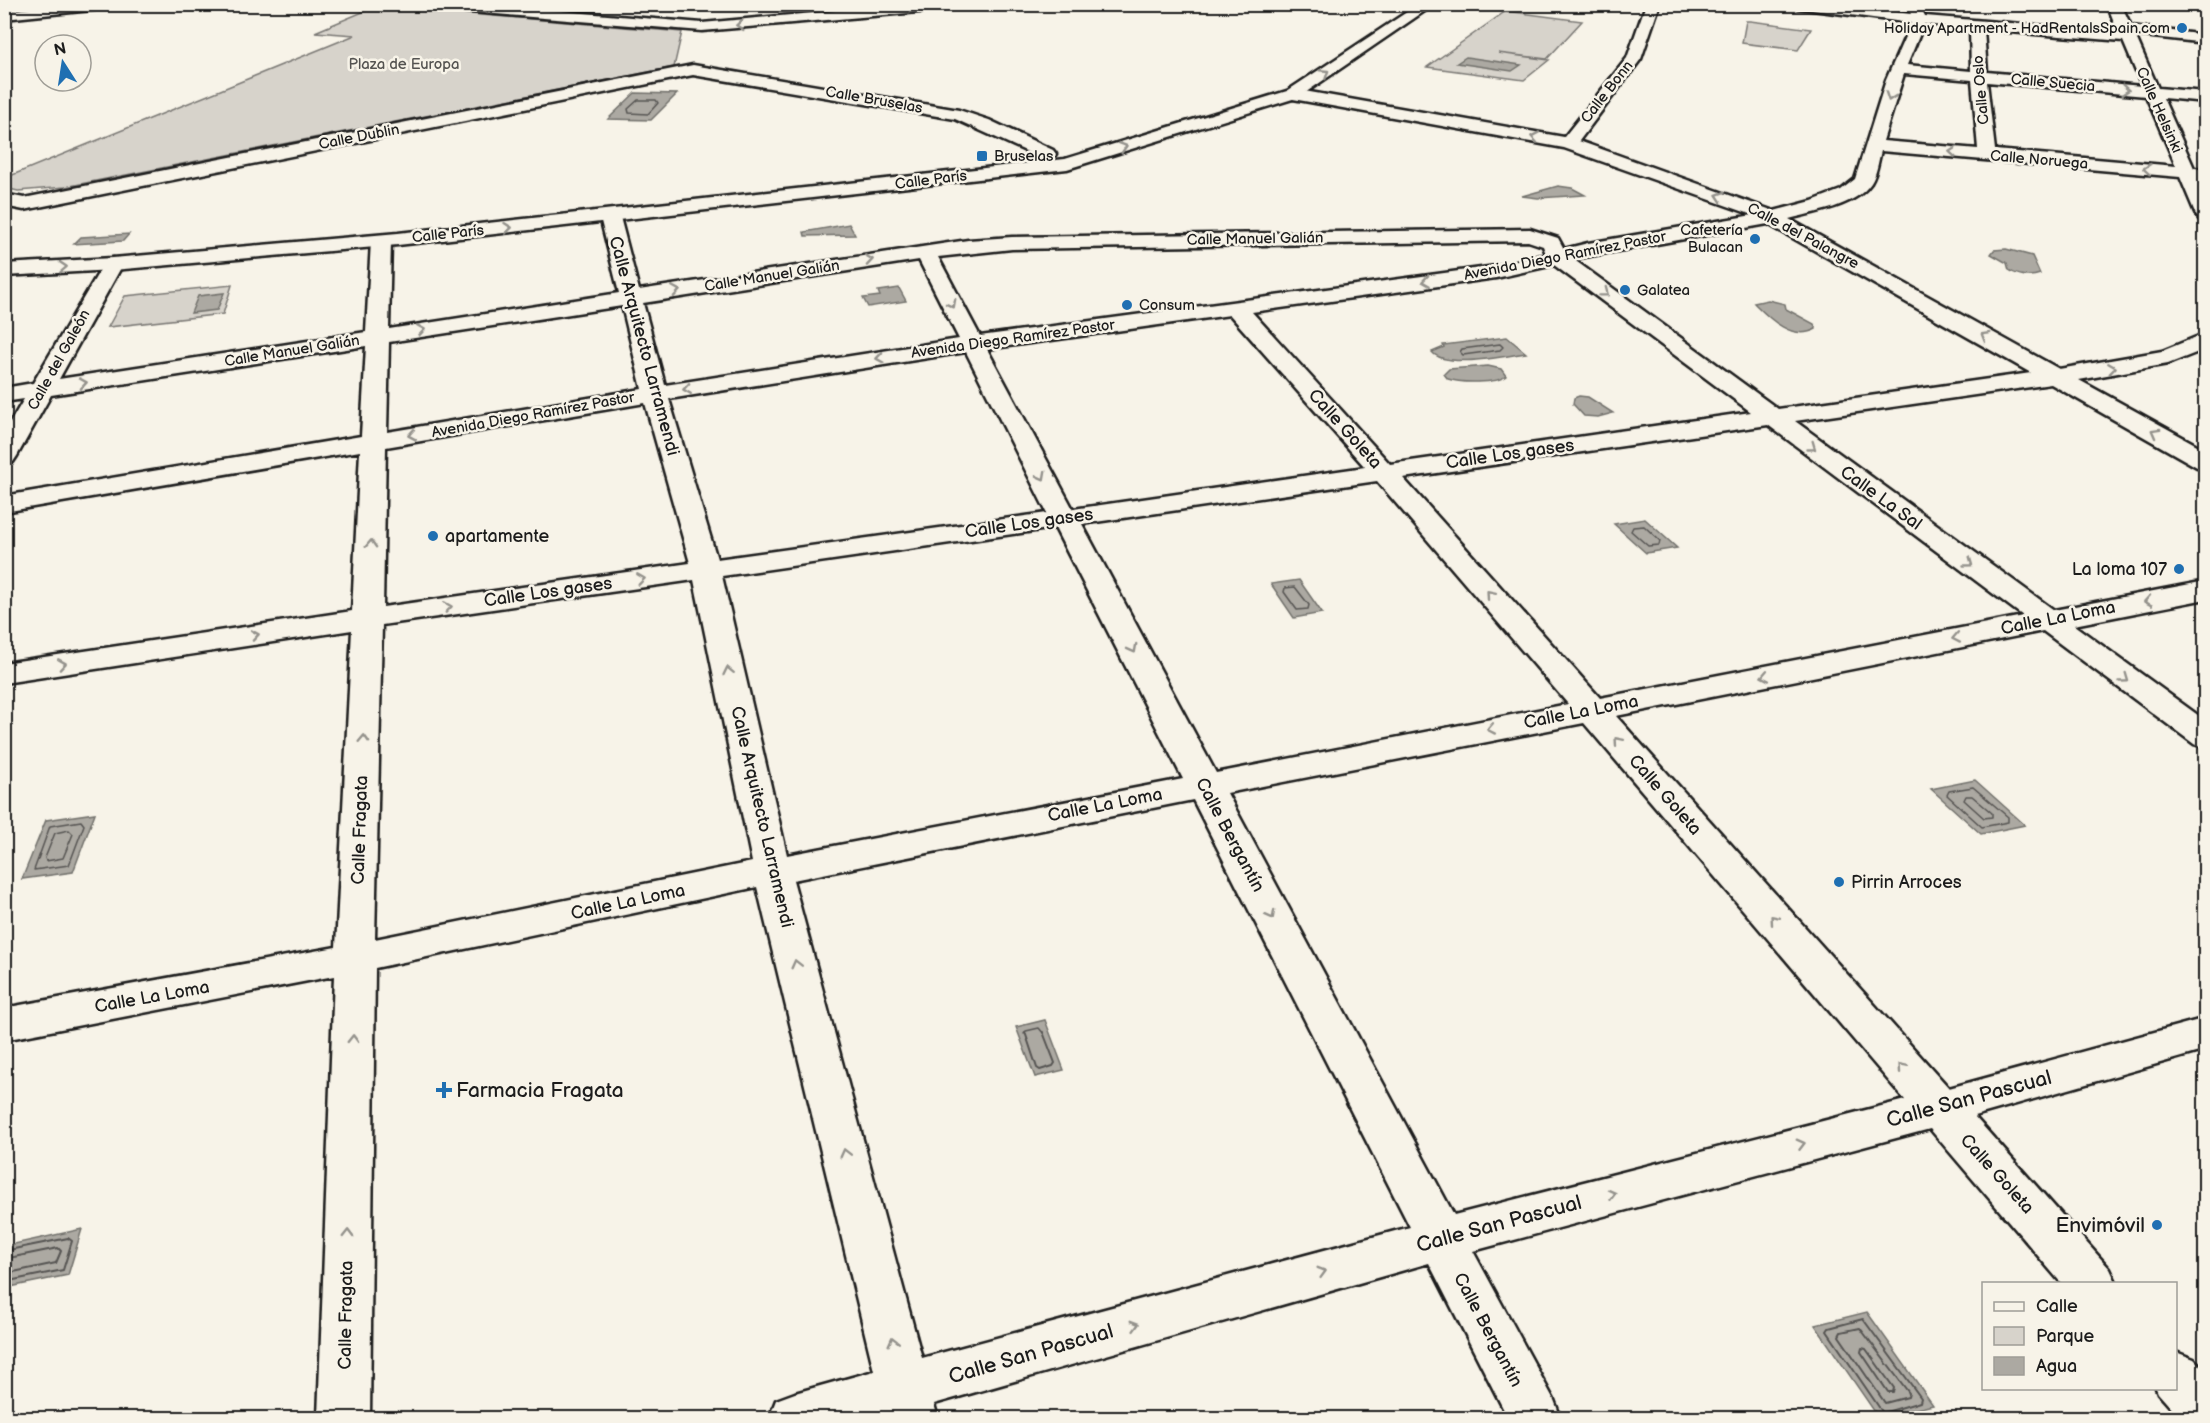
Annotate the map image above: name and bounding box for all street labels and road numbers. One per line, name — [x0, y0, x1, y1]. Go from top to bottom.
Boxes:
street label: Calle Oslo — [1969, 55, 1993, 125]
street label: Calle Bonn — [1577, 57, 1637, 127]
street label: Calle Helsinki — [2132, 64, 2186, 156]
street label: Calle Suecia — [2010, 70, 2096, 96]
street label: Calle Bruselas — [824, 82, 925, 118]
street label: Calle Dublin — [317, 120, 401, 154]
street label: Calle Noruega — [1989, 146, 2089, 174]
street label: Calle París — [894, 166, 969, 194]
street label: Calle del Palangre — [1744, 199, 1862, 273]
street label: Calle París — [411, 221, 486, 247]
street label: Avenida Diego Ramírez Pastor — [1462, 227, 1668, 285]
street label: Calle Manuel Galián — [1186, 228, 1324, 250]
street label: Calle Arquitecto Larramendi — [605, 234, 683, 458]
street label: Calle Manuel Galián — [703, 256, 841, 296]
street label: Calle del Galeón — [23, 306, 95, 414]
street label: Avenida Diego Ramírez Pastor — [910, 315, 1117, 363]
street label: Calle Manuel Galián — [223, 331, 361, 371]
street label: Calle Goleta — [1304, 385, 1386, 473]
street label: Avenida Diego Ramírez Pastor — [430, 388, 636, 442]
street label: Calle Los gases — [1444, 435, 1576, 473]
street label: Calle La Sal — [1836, 461, 1926, 535]
street label: Calle Los gases — [963, 504, 1095, 542]
street label: Calle Los gases — [482, 573, 614, 611]
street label: Calle La Loma — [1999, 597, 2117, 639]
street label: Calle La Loma — [1522, 691, 1640, 733]
street label: Calle Arquitecto Larramendi — [726, 704, 798, 930]
street label: Calle Goleta — [1624, 750, 1706, 840]
street label: Calle Bergantín — [1191, 774, 1269, 896]
street label: Calle Fragata — [348, 775, 372, 885]
street label: Calle La Loma — [1046, 784, 1164, 826]
street label: Calle La Loma — [569, 880, 687, 924]
street label: Calle La Loma — [93, 977, 211, 1017]
street label: Calle San Pascual — [1884, 1065, 2054, 1133]
street label: Calle Goleta — [1956, 1130, 2038, 1218]
street label: Calle San Pascual — [1414, 1190, 1584, 1258]
street label: Calle Fragata — [335, 1260, 357, 1370]
street label: Calle Bergantín — [1449, 1269, 1527, 1391]
street label: Calle San Pascual — [946, 1319, 1116, 1389]

